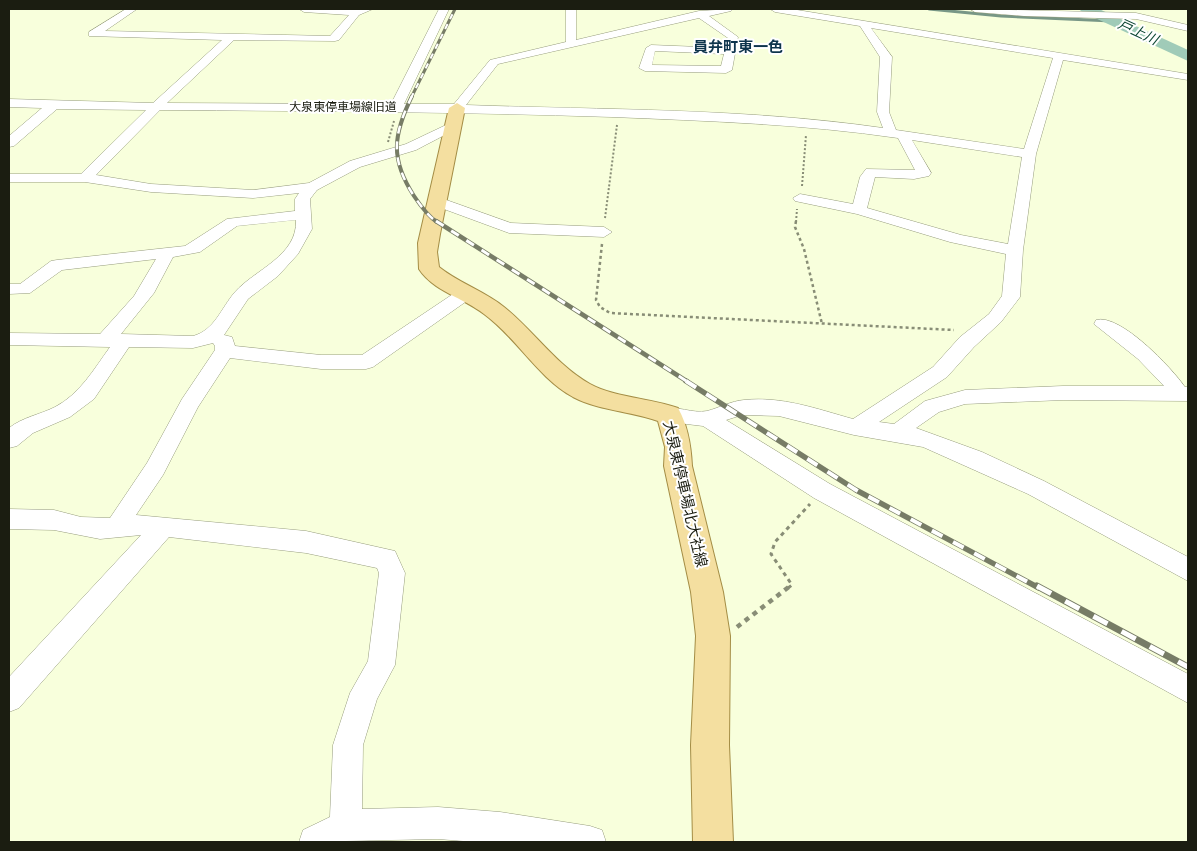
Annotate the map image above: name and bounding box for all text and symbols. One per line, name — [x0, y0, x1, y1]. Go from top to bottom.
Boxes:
water label: 戸上川 — [1115, 15, 1162, 49]
district label: 員弁町東一色 — [693, 38, 783, 56]
street label: 大泉東停車場線旧道 — [289, 100, 397, 114]
street label: 大泉東停車場北大社線 — [659, 419, 711, 569]

